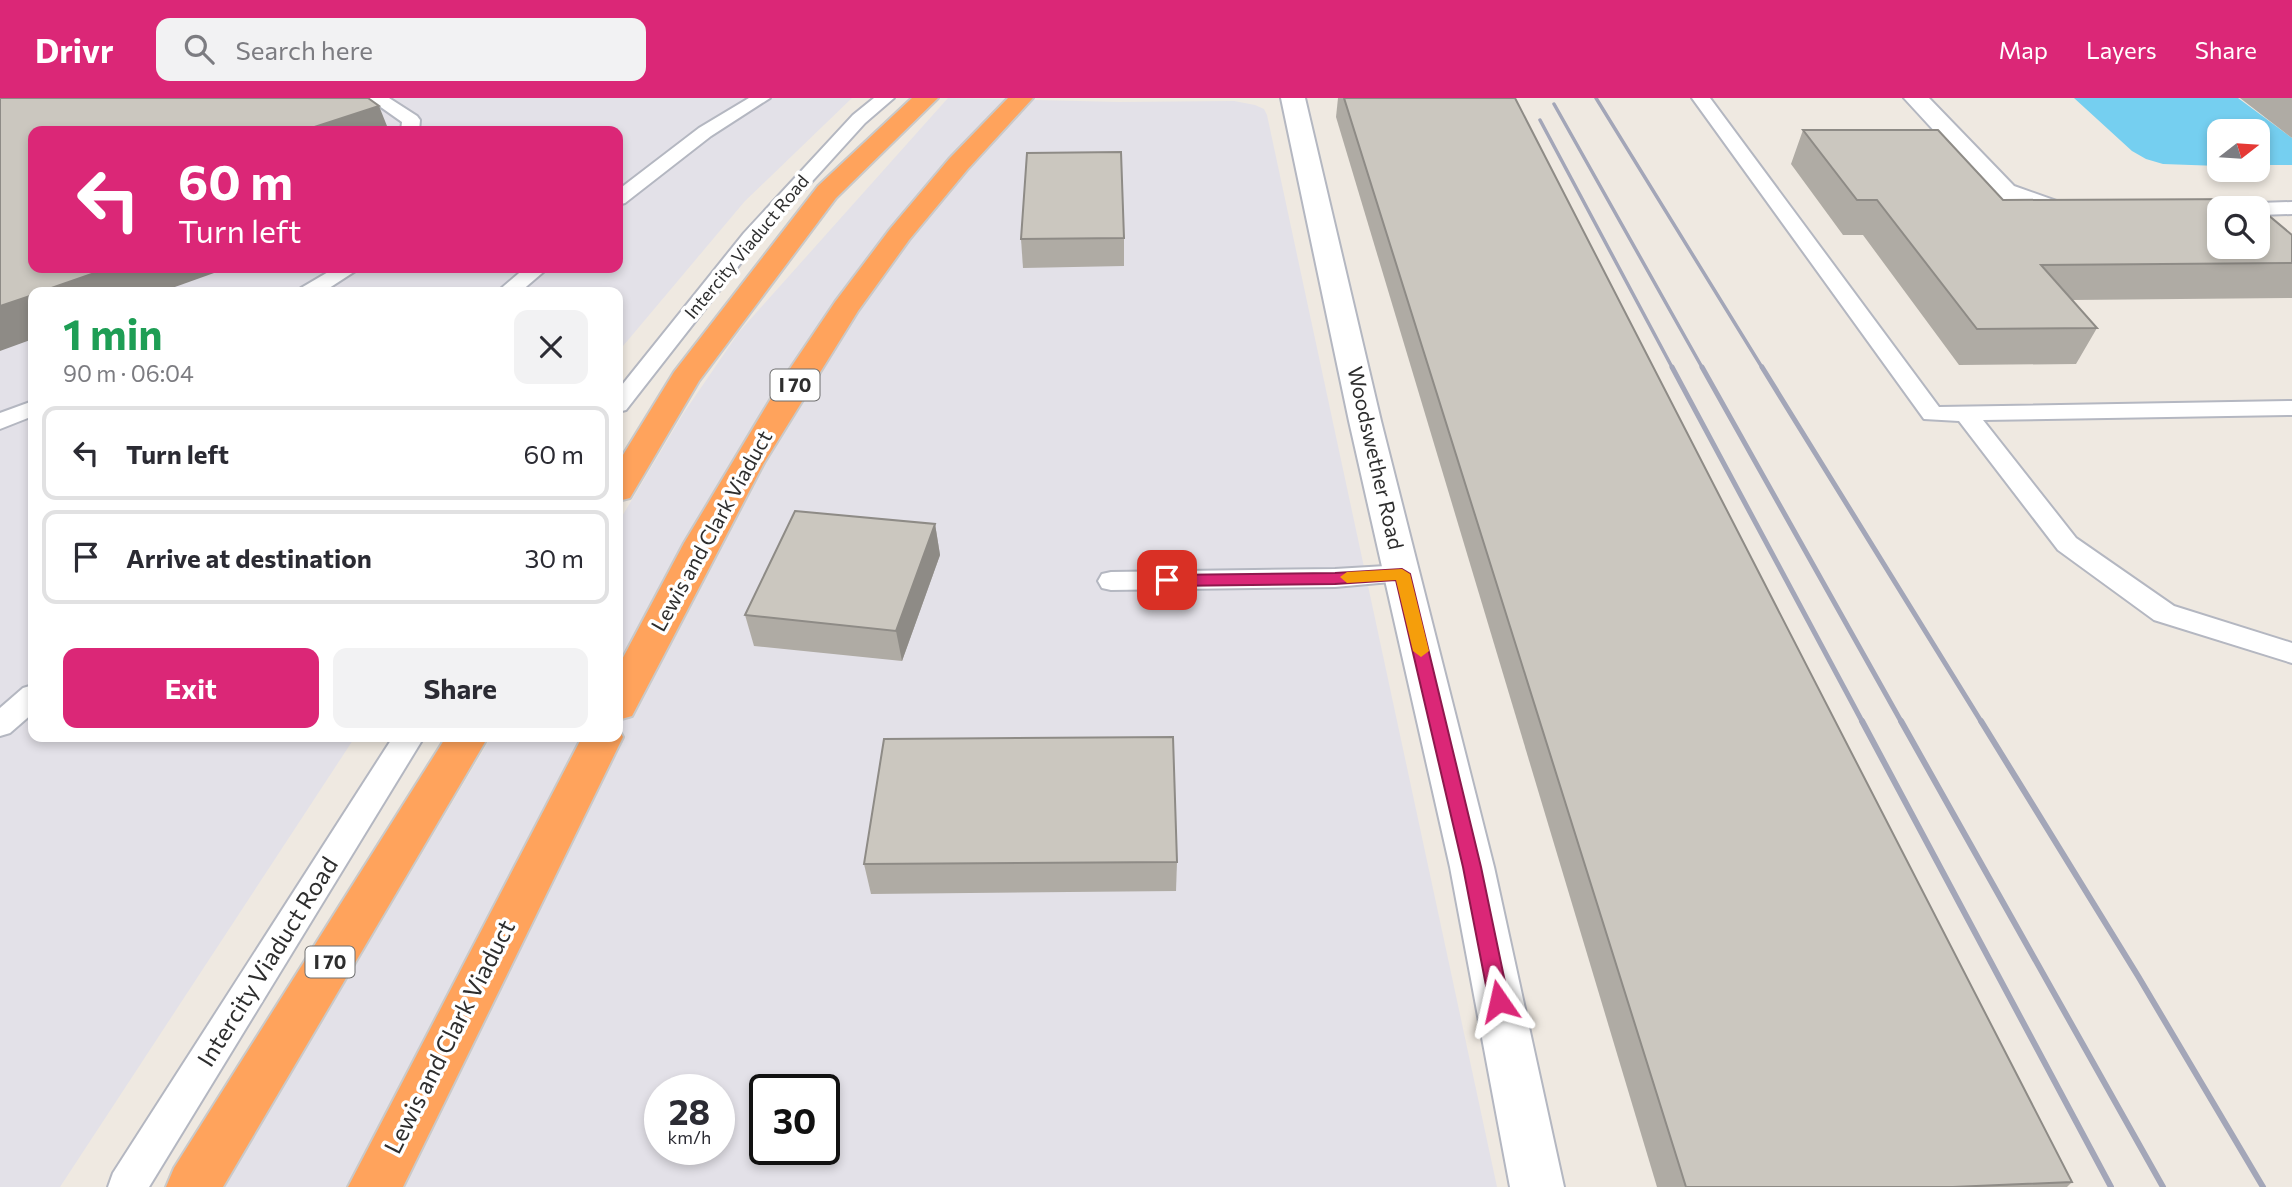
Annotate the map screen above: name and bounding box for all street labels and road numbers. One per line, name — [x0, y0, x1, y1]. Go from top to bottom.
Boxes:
street label: Intercity Viaduct Road — [680, 170, 813, 323]
street label: Woodswether Road — [1343, 364, 1410, 552]
road number: I 70 — [770, 370, 820, 400]
street label: Lewis and Clark Viaduct — [645, 425, 776, 635]
street label: Intercity Viaduct Road — [190, 851, 343, 1071]
street label: Lewis and Clark Viaduct — [377, 915, 520, 1158]
road number: I 70 — [306, 946, 354, 978]

